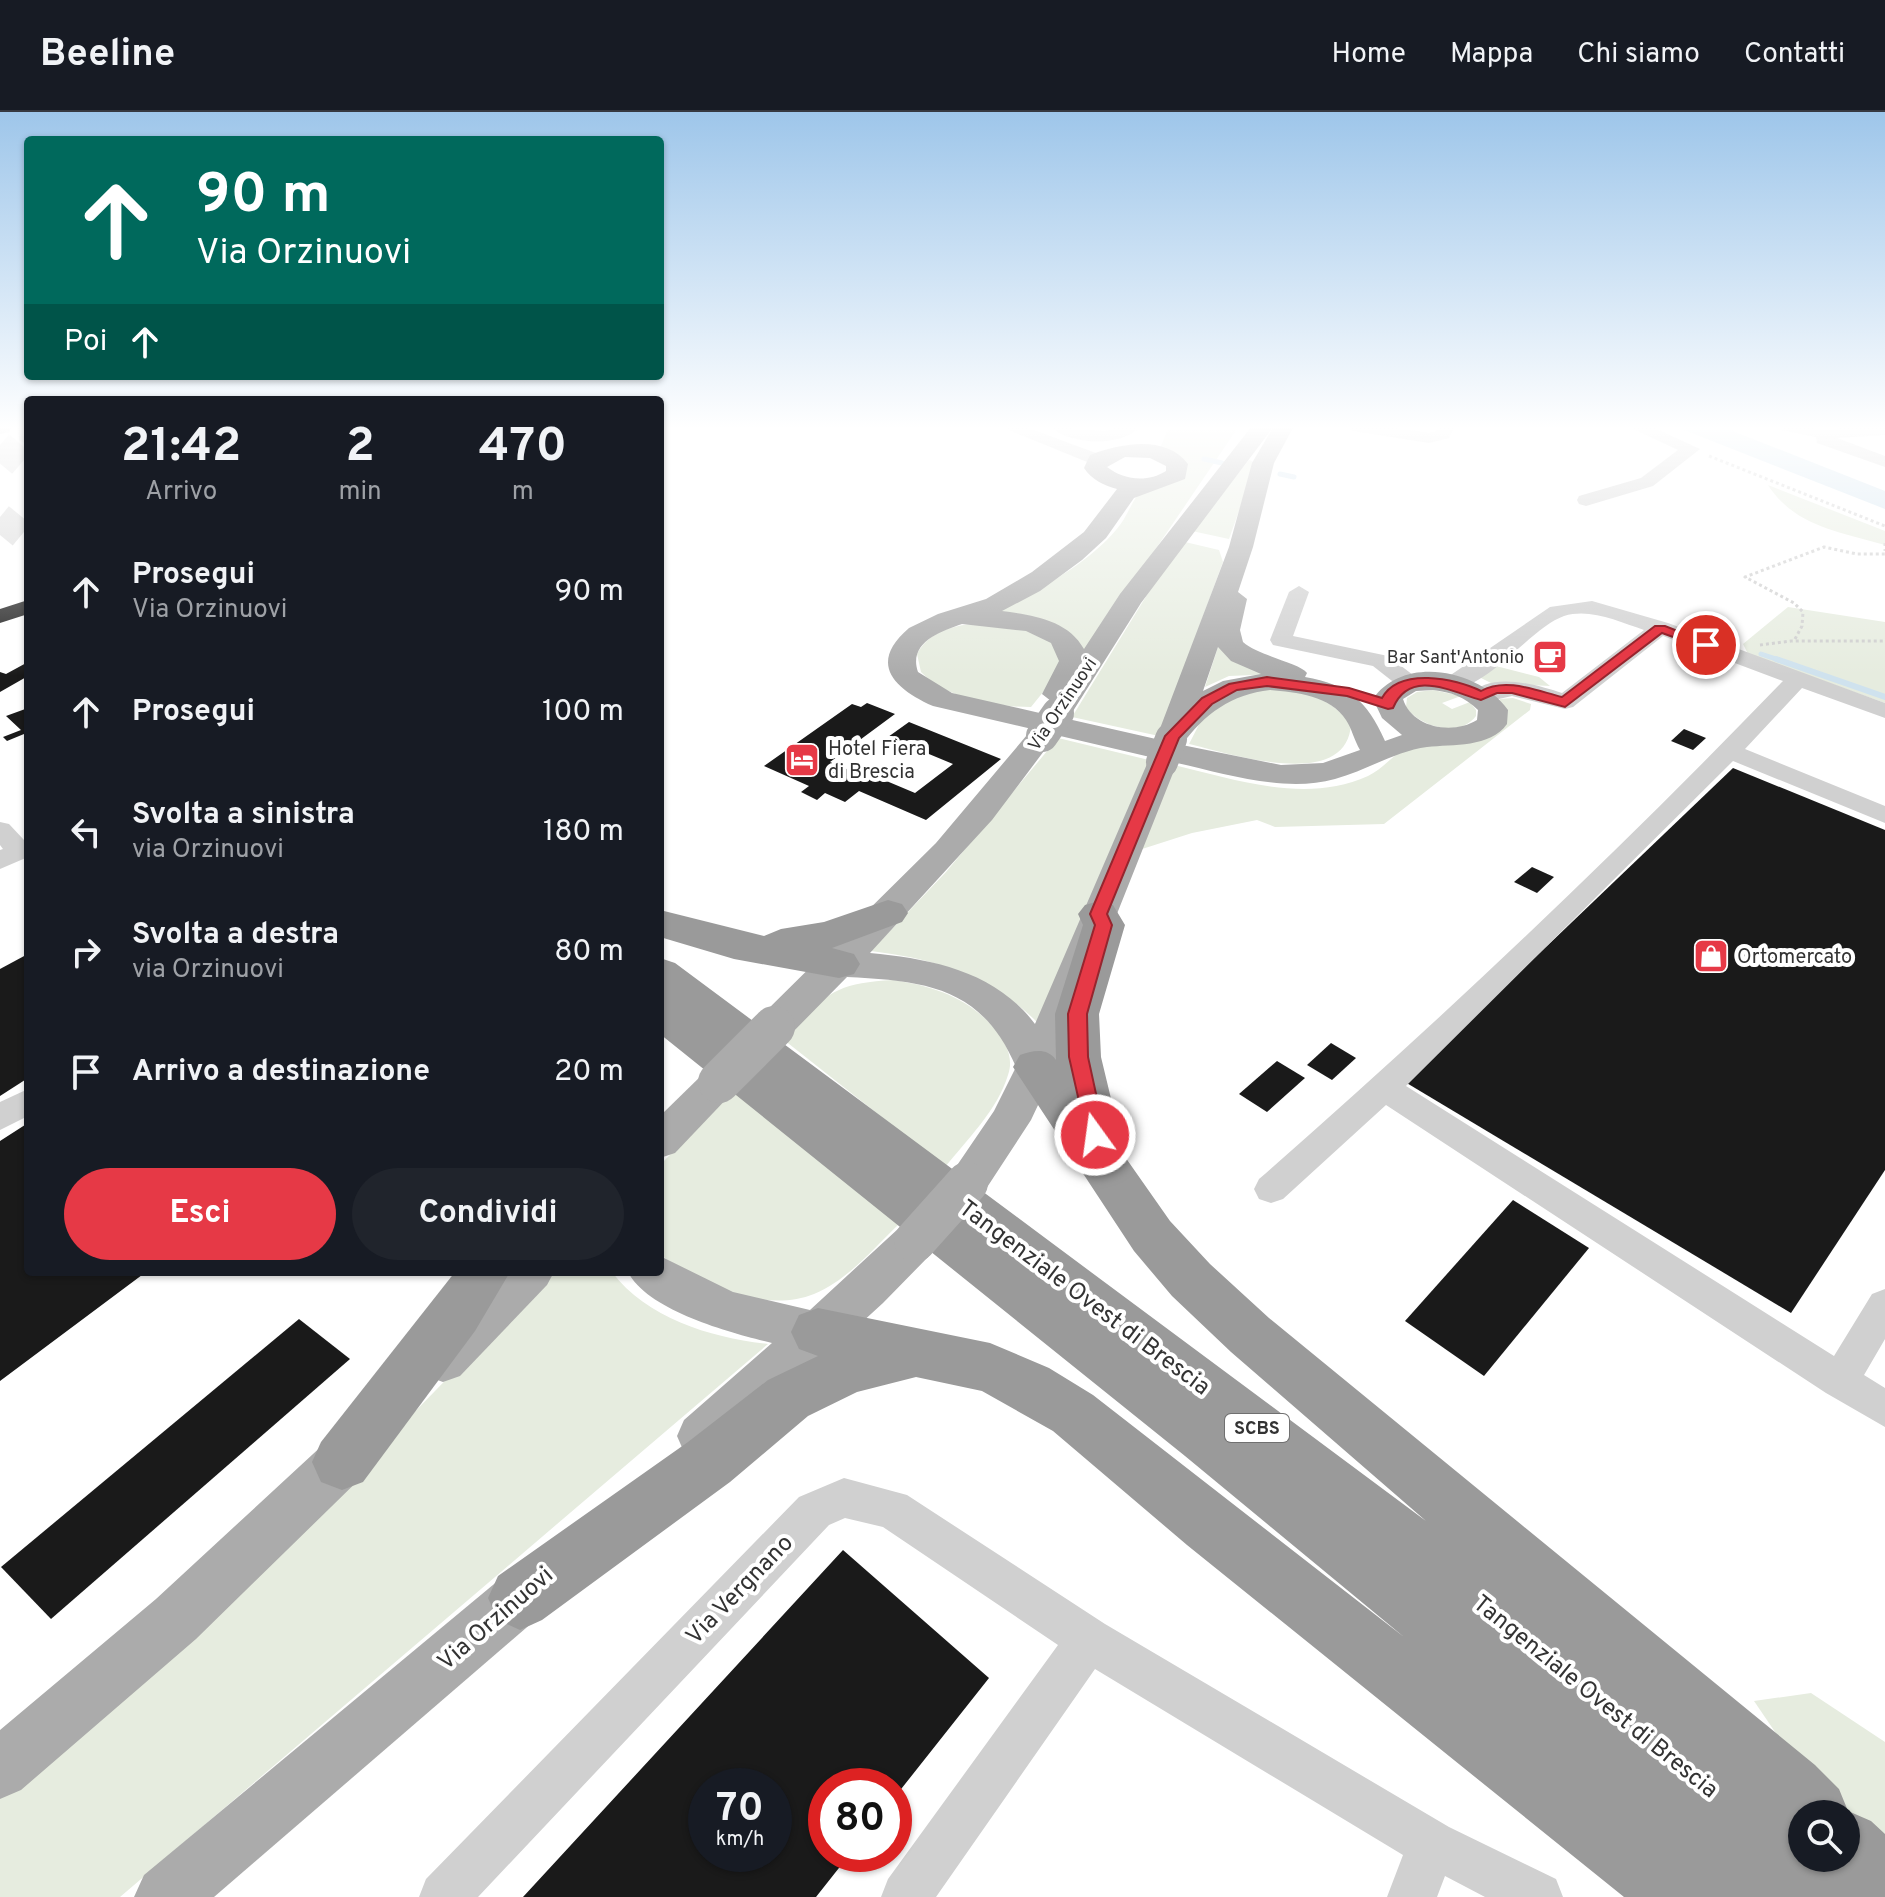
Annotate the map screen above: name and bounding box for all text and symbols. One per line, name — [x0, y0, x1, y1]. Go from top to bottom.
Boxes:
text: Beeline — [40, 31, 175, 80]
text: Home — [1332, 37, 1406, 73]
text: Mappa — [1450, 37, 1533, 73]
text: Chi siamo — [1577, 37, 1700, 73]
text: Contatti — [1744, 37, 1845, 73]
text: 90 m — [196, 162, 331, 232]
icon: ahead — [64, 168, 168, 272]
text: Via Orzinuovi — [196, 231, 411, 277]
icon: ahead — [123, 320, 167, 364]
text: Poi — [64, 324, 107, 361]
text: 21:42 — [121, 418, 241, 478]
text: 2 — [345, 418, 375, 478]
text: 470 — [479, 418, 567, 478]
text: Arrivo — [145, 476, 217, 509]
text: min — [338, 476, 382, 509]
text: m — [512, 476, 534, 509]
text: Prosegui — [132, 557, 255, 594]
icon: ahead — [64, 570, 108, 614]
text: 90 m — [555, 574, 624, 611]
text: Via Orzinuovi — [132, 594, 287, 627]
pin — [1672, 611, 1740, 679]
icon: arrive — [1684, 623, 1728, 667]
cafe icon: Bar Sant'Antonio — [1531, 638, 1569, 676]
place label: Bar Sant'Antonio — [1387, 647, 1524, 670]
street label: Via Orzinuovi — [1024, 654, 1103, 756]
icon: ahead — [64, 690, 108, 734]
text: Prosegui — [132, 694, 255, 731]
text: 100 m — [542, 694, 624, 731]
place label: Hotel Fiera di Brescia — [828, 737, 926, 786]
hotel icon: Hotel Fiera di Brescia — [783, 741, 821, 779]
text: Svolta a sinistra — [132, 797, 355, 834]
icon: left — [64, 810, 108, 854]
text: 180 m — [543, 814, 624, 851]
text: via Orzinuovi — [132, 834, 284, 867]
text: Svolta a destra — [132, 917, 339, 954]
icon: right — [64, 930, 108, 974]
text: 80 m — [554, 934, 624, 971]
shop icon: Ortomercato — [1692, 937, 1730, 975]
place label: Ortomercato — [1737, 945, 1852, 971]
text: via Orzinuovi — [132, 954, 284, 987]
icon: arrive — [64, 1050, 108, 1094]
text: Arrivo a destinazione — [132, 1054, 430, 1091]
text: 20 m — [554, 1054, 624, 1091]
position arrow — [1053, 1093, 1137, 1177]
button: Esci — [64, 1168, 336, 1260]
button: Condividi — [352, 1168, 624, 1260]
street label: Tangenziale Ovest di Brescia — [952, 1194, 1215, 1403]
road number: SCBS — [1225, 1414, 1289, 1442]
street label: Via Vergnano — [680, 1529, 800, 1652]
street label: Via Orzinuovi — [432, 1561, 560, 1678]
street label: Tangenziale Ovest di Brescia — [1466, 1589, 1723, 1806]
speed limit sign: 80 — [808, 1768, 912, 1872]
text: 70 — [716, 1785, 764, 1835]
map controls — [1788, 1800, 1860, 1872]
button: search — [1788, 1800, 1860, 1872]
text: km/h — [716, 1827, 764, 1853]

